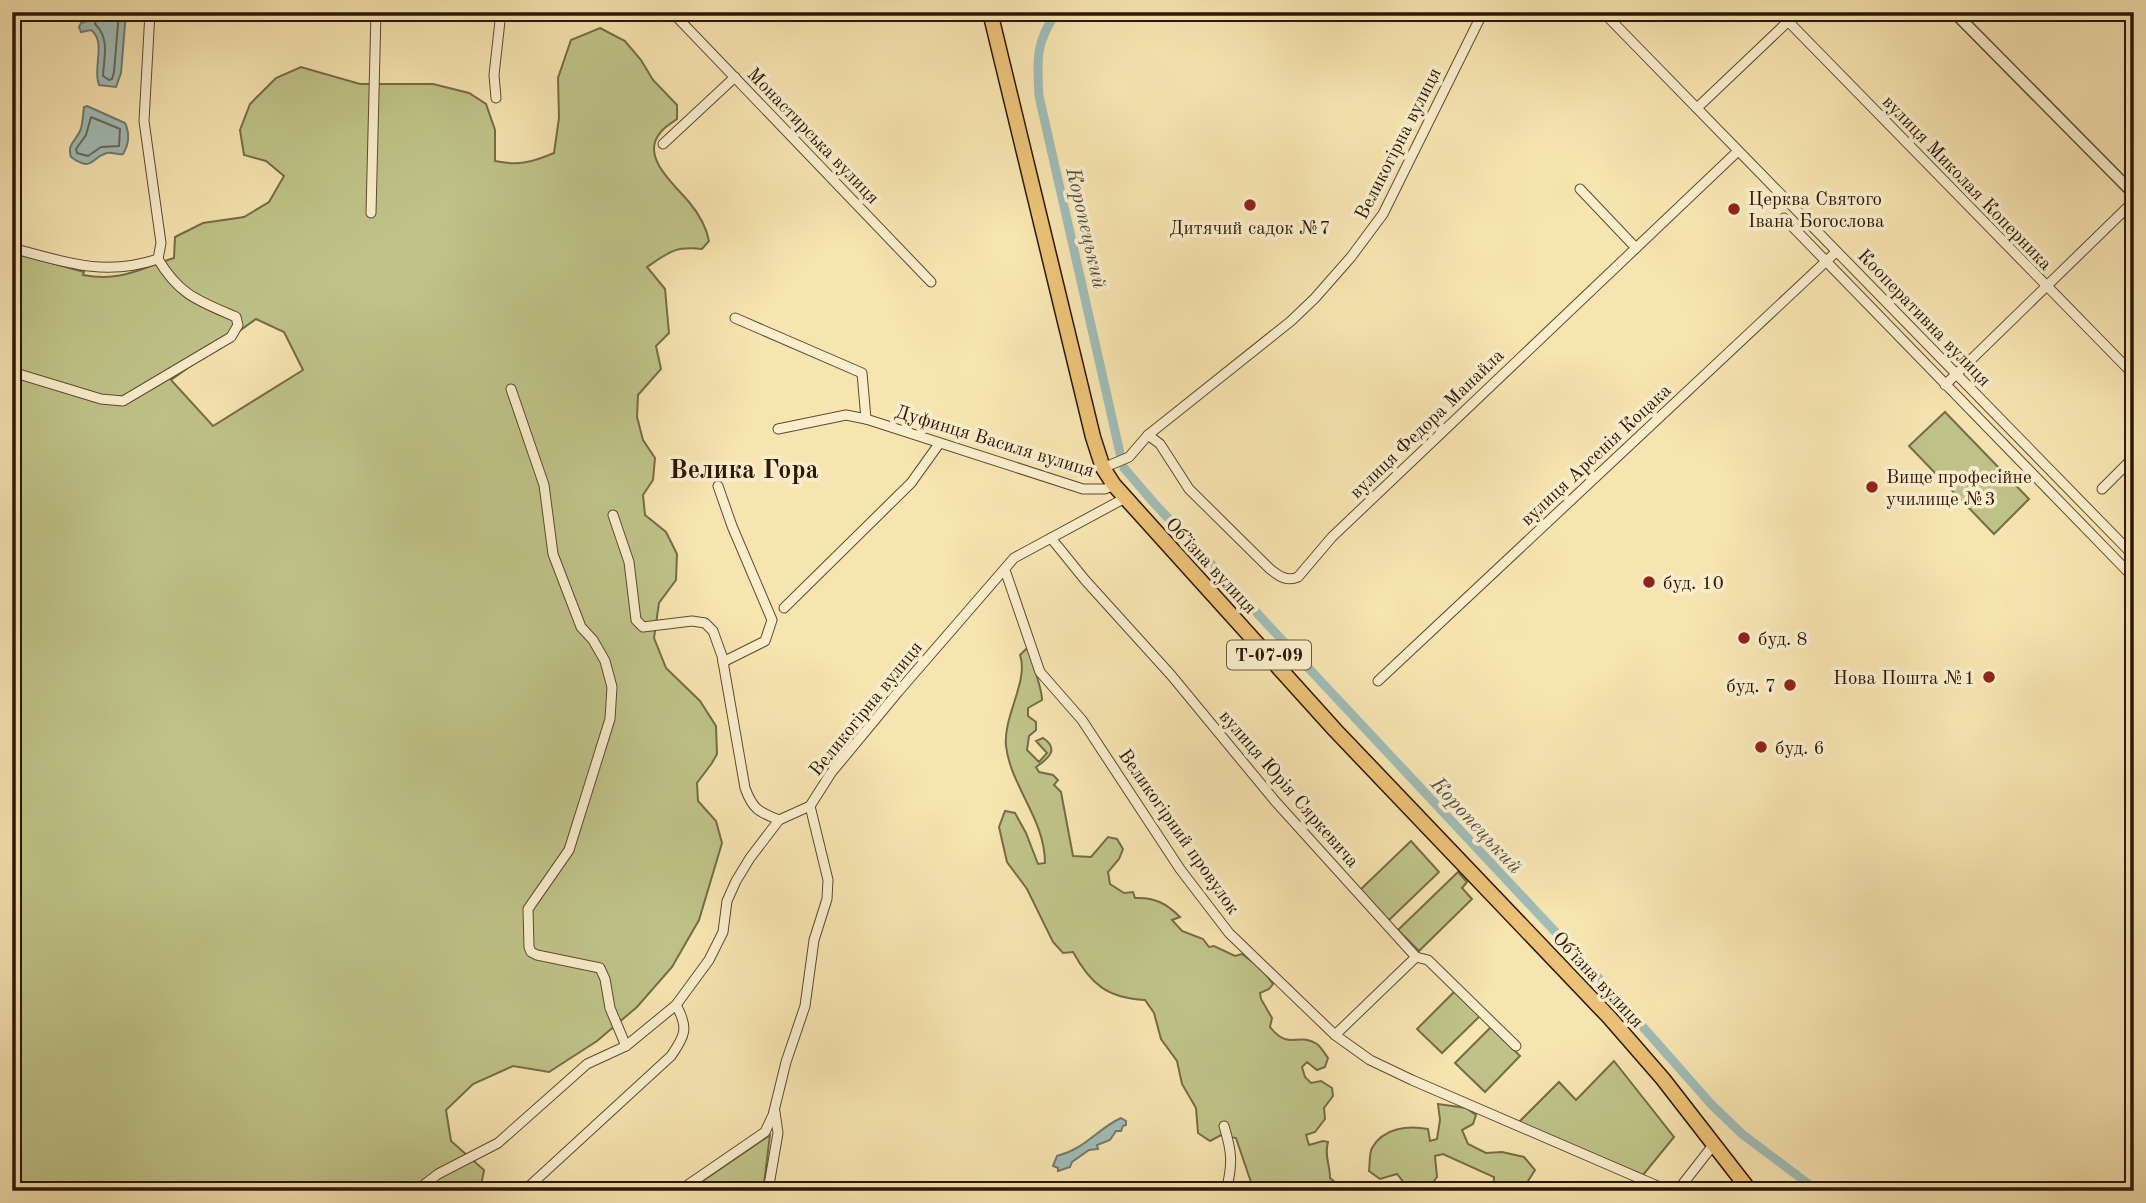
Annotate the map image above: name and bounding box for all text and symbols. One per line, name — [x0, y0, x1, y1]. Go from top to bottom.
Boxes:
street label: Монастирська вулиця — [742, 65, 882, 209]
street label: Великогірна вулиця — [1353, 65, 1446, 223]
street label: вулиця Миколая Коперника — [1878, 93, 2055, 275]
water label: Коропецький — [1061, 165, 1110, 291]
place label: Церква Святого Івана Богослова — [1748, 191, 1885, 232]
marker: Дитячий садок №7 — [1242, 197, 1258, 213]
marker: Церква Святого Івана Богослова — [1726, 201, 1742, 217]
place label: Дитячий садок №7 — [1170, 220, 1330, 239]
street label: Кооперативна вулиця — [1853, 246, 1994, 391]
street label: вулиця Федора Манайла — [1347, 346, 1509, 503]
street label: вулиця Арсенія Коцака — [1518, 381, 1676, 530]
street label: Дуфинця Василя вулиця — [893, 403, 1096, 482]
district label: Велика Гора — [669, 458, 819, 484]
place label: Вище професійне училище №3 — [1886, 469, 2032, 510]
marker: Вище професійне училище №3 — [1864, 479, 1880, 495]
street label: Обʼїзна вулиця — [1161, 515, 1259, 618]
marker: буд. 10 — [1641, 574, 1657, 590]
place label: буд. 10 — [1663, 575, 1724, 594]
marker: буд. 8 — [1736, 630, 1752, 646]
place label: буд. 8 — [1758, 631, 1808, 650]
street label: Великогірна вулиця — [807, 639, 927, 781]
road number: Т-07-09 — [1227, 640, 1311, 670]
marker: Нова Пошта №1 — [1981, 669, 1997, 685]
place label: Нова Пошта №1 — [1833, 670, 1975, 689]
marker: буд. 7 — [1782, 677, 1798, 693]
place label: буд. 7 — [1726, 678, 1776, 697]
street label: вулиця Юрія Сяркевича — [1215, 707, 1362, 872]
marker: буд. 6 — [1753, 739, 1769, 755]
place label: буд. 6 — [1775, 740, 1825, 759]
street label: Великогірний провулок — [1114, 747, 1242, 919]
water label: Коропецький — [1425, 773, 1526, 878]
street label: Обʼїзна вулиця — [1548, 929, 1646, 1032]

